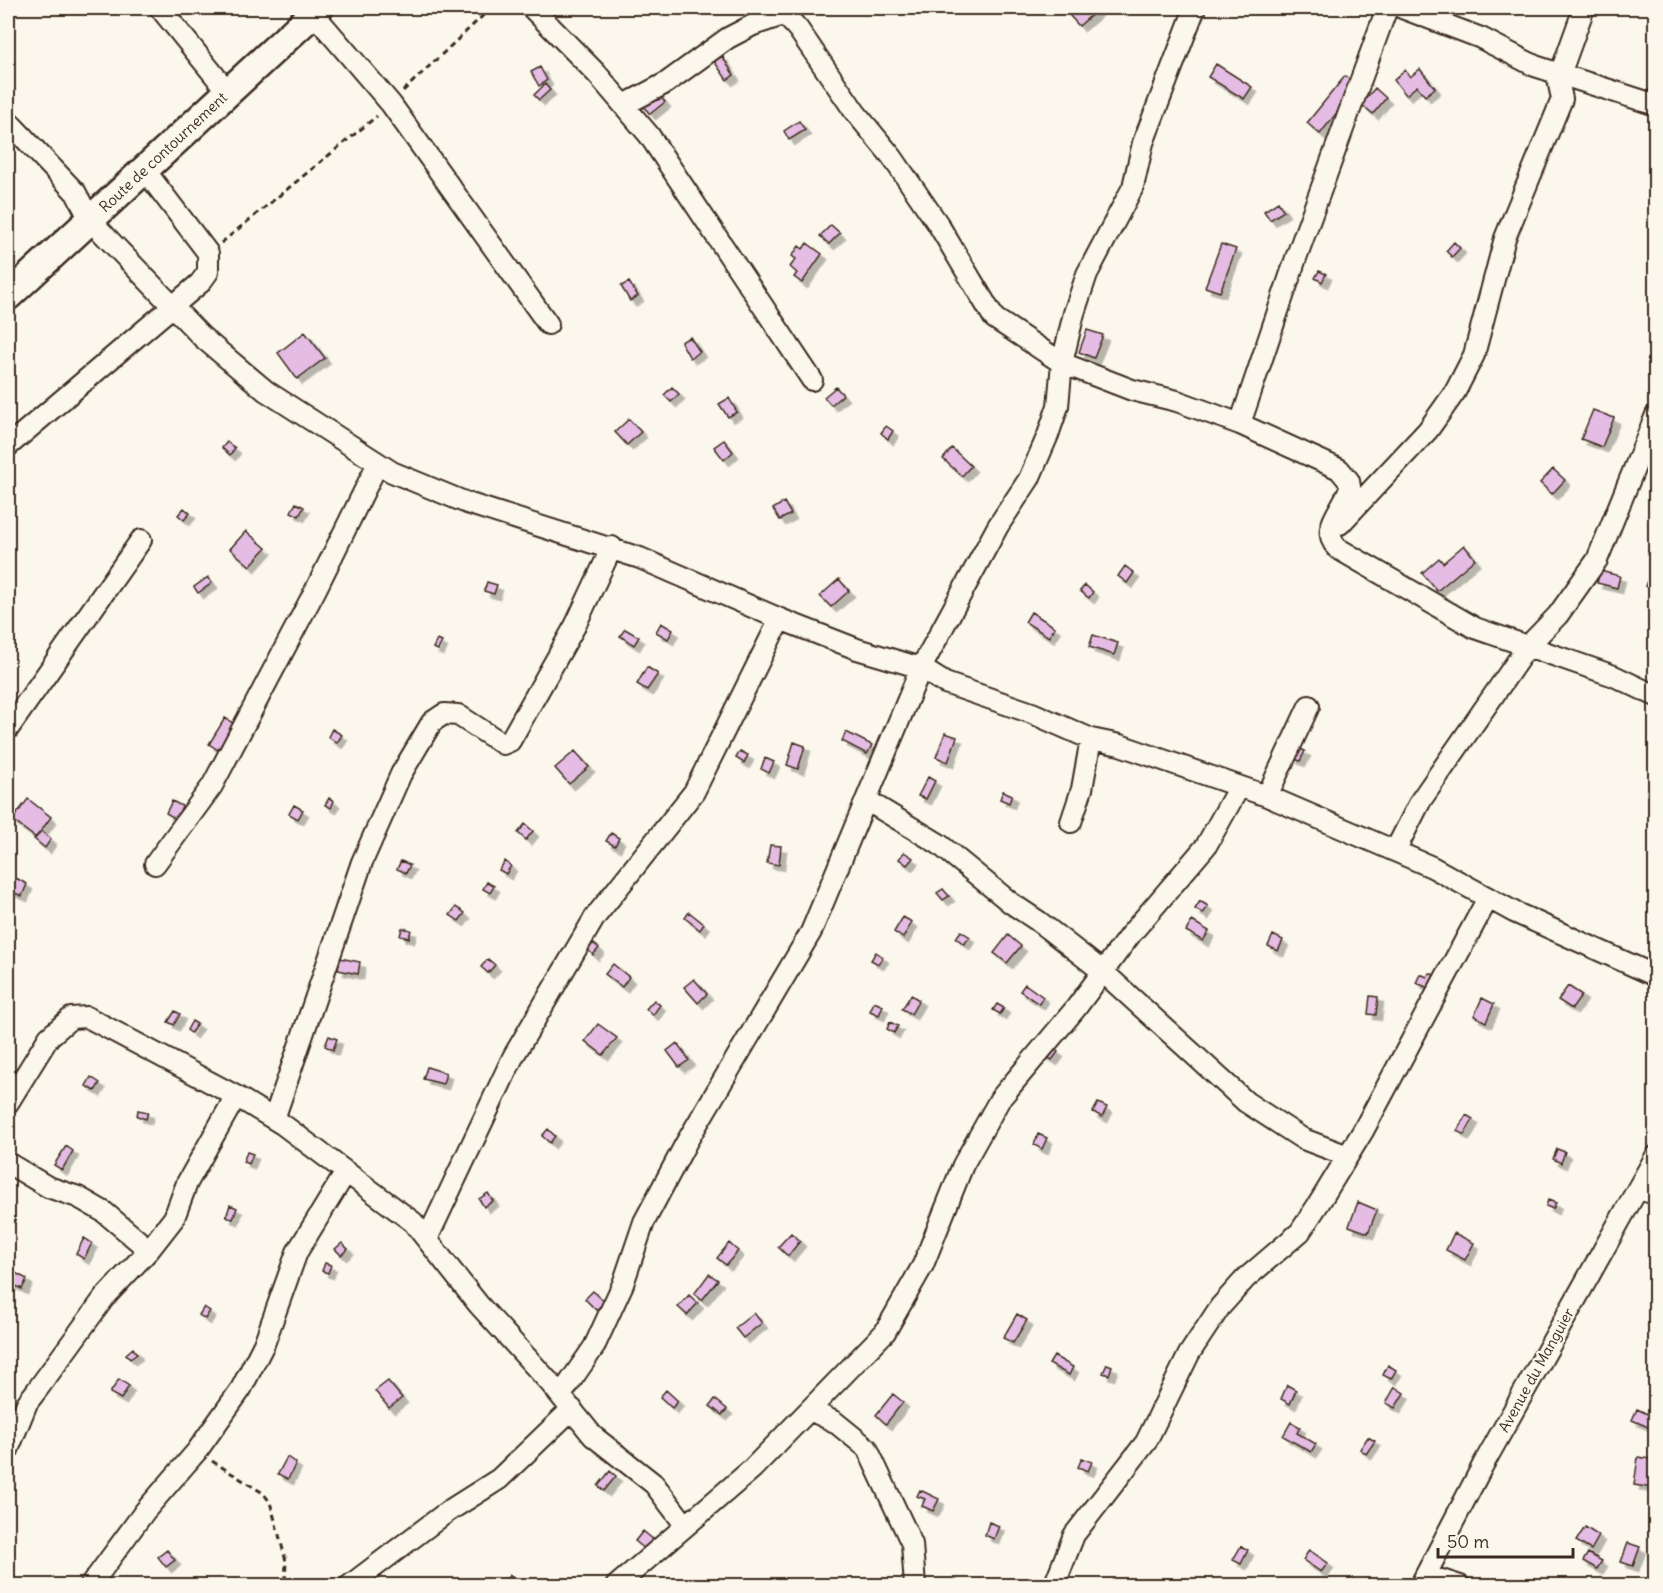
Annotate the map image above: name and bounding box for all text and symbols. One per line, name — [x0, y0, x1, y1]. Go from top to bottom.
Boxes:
street label: Route de contournement — [95, 88, 231, 216]
street label: Avenue du Manguier — [1494, 1305, 1578, 1435]
scale bar — [1438, 1521, 1573, 1559]
text: 50 m — [1447, 1530, 1489, 1553]

